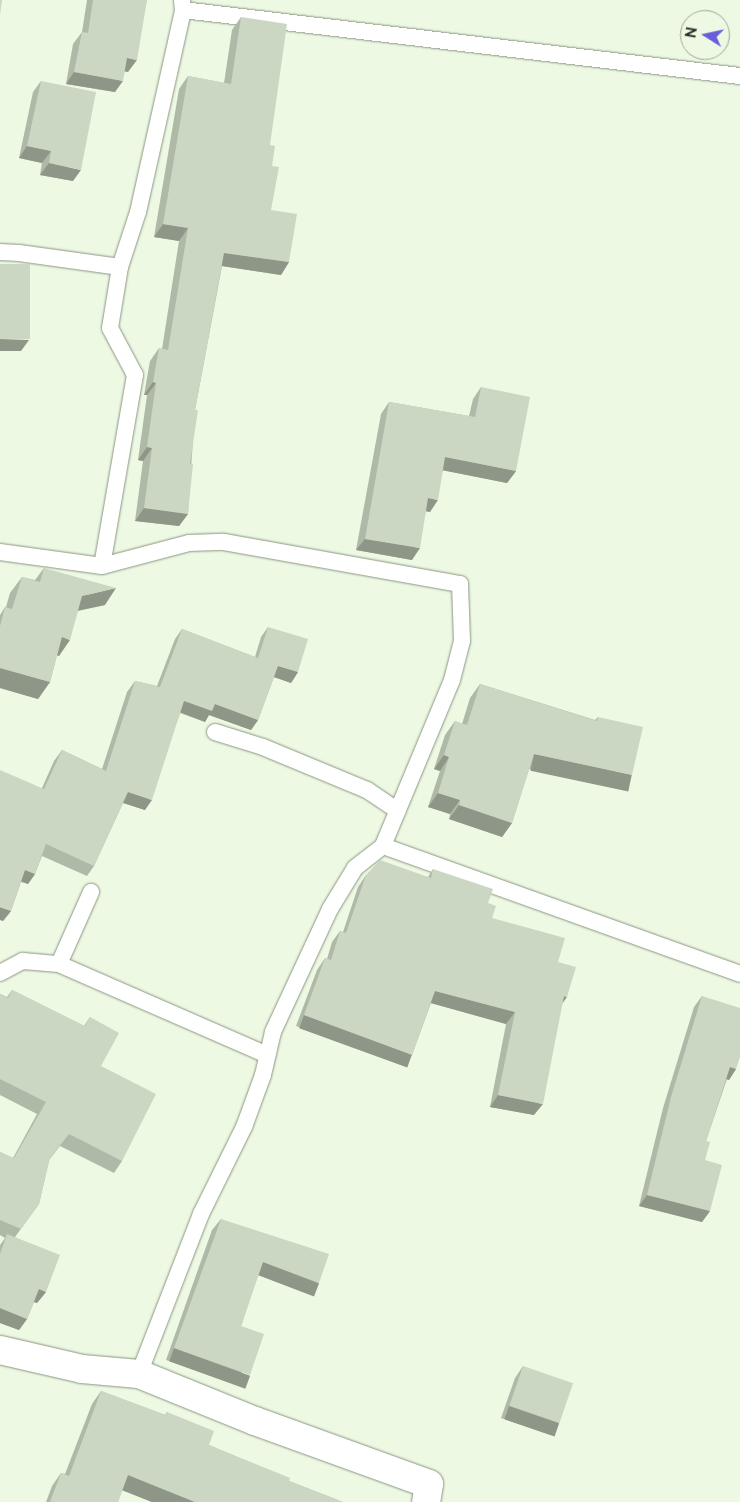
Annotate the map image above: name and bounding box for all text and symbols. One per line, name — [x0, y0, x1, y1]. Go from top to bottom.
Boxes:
north arrow — [680, 10, 730, 60]
text: N — [682, 26, 700, 39]

